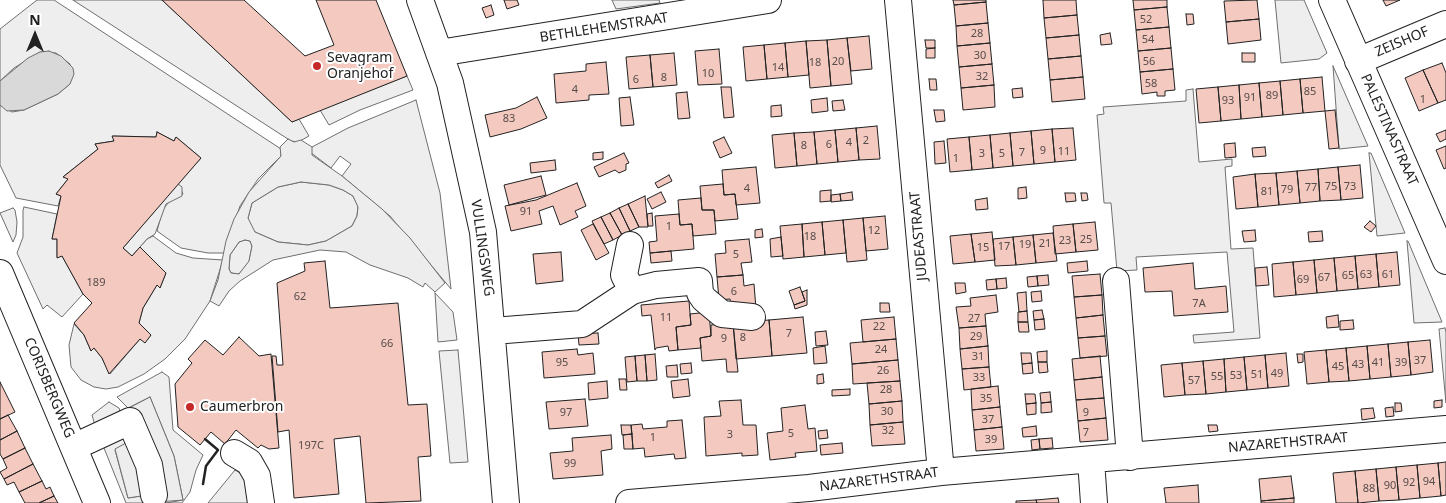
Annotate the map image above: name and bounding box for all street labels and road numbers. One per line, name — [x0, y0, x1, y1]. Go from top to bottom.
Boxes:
street label: BETHLEHEMSTRAAT — [539, 10, 669, 46]
street label: ZEISHOF — [1373, 23, 1431, 61]
street label: PALESTINASTRAAT — [1357, 72, 1421, 188]
street label: JUDEASTRAAT — [907, 190, 931, 282]
street label: VULLINGSWEG — [467, 199, 497, 297]
street label: CORISBERGWEG — [20, 335, 78, 441]
street label: NAZARETHSTRAAT — [1227, 429, 1349, 457]
street label: NAZARETHSTRAAT — [818, 464, 940, 496]

